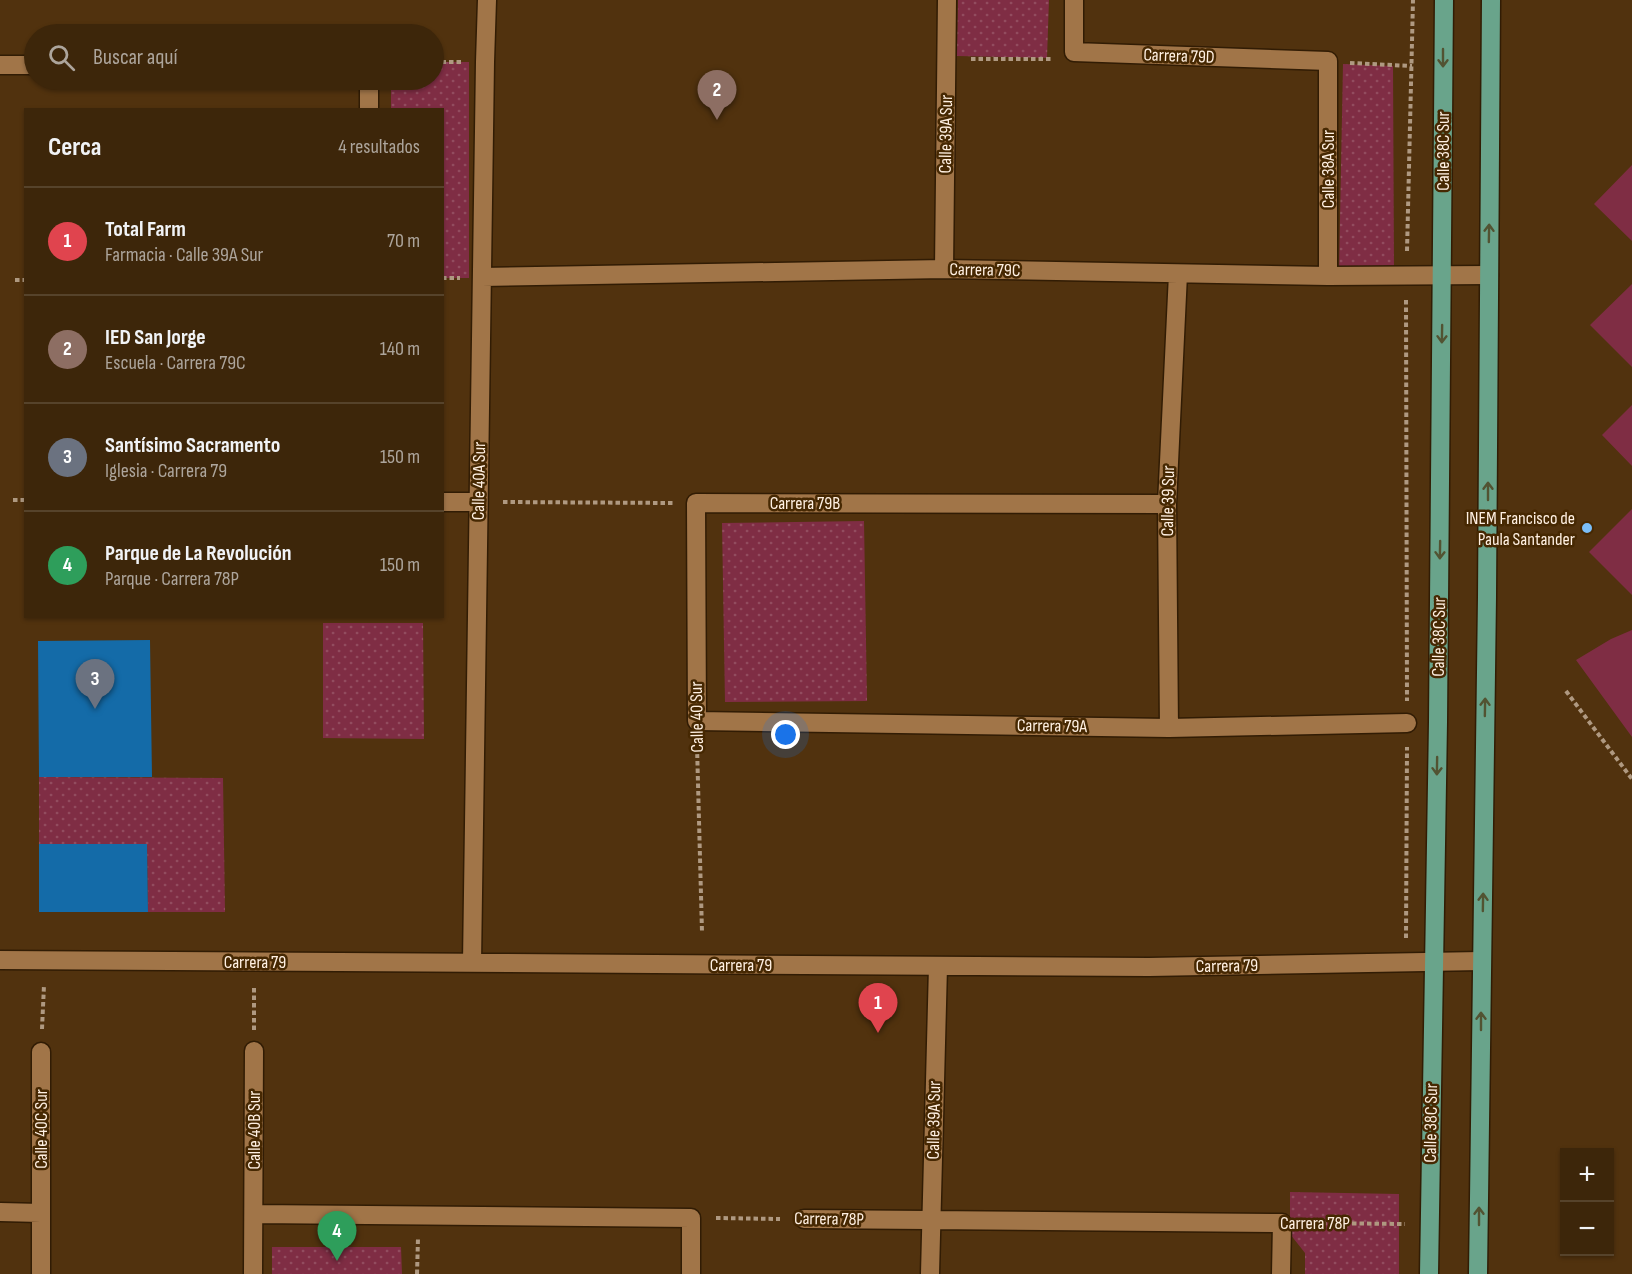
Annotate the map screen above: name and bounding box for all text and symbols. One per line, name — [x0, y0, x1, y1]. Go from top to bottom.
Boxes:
search box — [24, 24, 444, 90]
icon: search — [45, 41, 78, 74]
text: Buscar aquí — [93, 44, 178, 71]
street label: Carrera 79D — [1143, 44, 1215, 68]
one-way arrow — [1437, 48, 1449, 68]
pin: 2 — [698, 70, 736, 120]
street label: Calle 39A Sur — [935, 95, 957, 173]
street label: Calle 38C Sur — [1433, 111, 1454, 191]
street label: Calle 38A Sur — [1318, 130, 1339, 208]
text: Cerca — [48, 132, 101, 163]
text: 4 resultados — [338, 135, 420, 159]
text: Total Farm — [105, 216, 186, 243]
one-way arrow — [1483, 224, 1495, 244]
text: 1 — [64, 229, 71, 253]
text: 70 m — [387, 229, 420, 253]
text: Farmacia · Calle 39A Sur — [105, 243, 263, 267]
street label: Carrera 79C — [949, 259, 1021, 281]
text: IED San Jorge — [105, 324, 206, 351]
one-way arrow — [1436, 324, 1448, 344]
text: 2 — [63, 337, 72, 361]
text: 140 m — [380, 337, 420, 361]
text: Escuela · Carrera 79C — [105, 351, 246, 375]
text: Santísimo Sacramento — [105, 432, 280, 459]
street label: Calle 40A Sur — [468, 442, 490, 520]
text: 3 — [63, 445, 72, 469]
text: 150 m — [380, 445, 420, 469]
text: Iglesia · Carrera 79 — [105, 459, 227, 483]
street label: Calle 39 Sur — [1157, 465, 1179, 537]
one-way arrow — [1482, 482, 1494, 502]
street label: Carrera 79B — [770, 493, 840, 514]
place label: INEM Francisco de Paula Santander — [1466, 508, 1575, 550]
marker: INEM Francisco de Paula Santander — [1580, 521, 1594, 535]
text: Parque de La Revolución — [105, 540, 292, 567]
one-way arrow — [1434, 540, 1446, 560]
text: 4 — [63, 553, 72, 577]
text: 150 m — [380, 553, 420, 577]
text: Parque · Carrera 78P — [105, 567, 239, 591]
street label: Calle 38C Sur — [1428, 597, 1450, 677]
pin: 3 — [76, 660, 115, 709]
street label: Calle 40 Sur — [686, 681, 708, 753]
one-way arrow — [1480, 698, 1491, 718]
street label: Carrera 79A — [1017, 715, 1088, 737]
your location — [771, 720, 800, 749]
one-way arrow — [1432, 756, 1443, 776]
one-way arrow — [1477, 893, 1488, 913]
street label: Carrera 79 — [224, 952, 286, 973]
street label: Carrera 79 — [710, 955, 772, 976]
street label: Carrera 79 — [1196, 955, 1258, 977]
pin: 1 — [858, 984, 898, 1033]
one-way arrow — [1475, 1011, 1487, 1031]
street label: Calle 39A Sur — [923, 1081, 945, 1159]
street label: Calle 38C Sur — [1420, 1083, 1442, 1163]
street label: Calle 40C Sur — [31, 1089, 52, 1169]
street label: Calle 40B Sur — [244, 1091, 265, 1169]
map controls — [1560, 1148, 1614, 1256]
button: + — [1560, 1148, 1614, 1202]
button: − — [1560, 1202, 1614, 1256]
one-way arrow — [1473, 1206, 1485, 1226]
street label: Carrera 78P — [794, 1208, 865, 1230]
pin: 4 — [318, 1212, 356, 1261]
street label: Carrera 78P — [1280, 1213, 1350, 1234]

